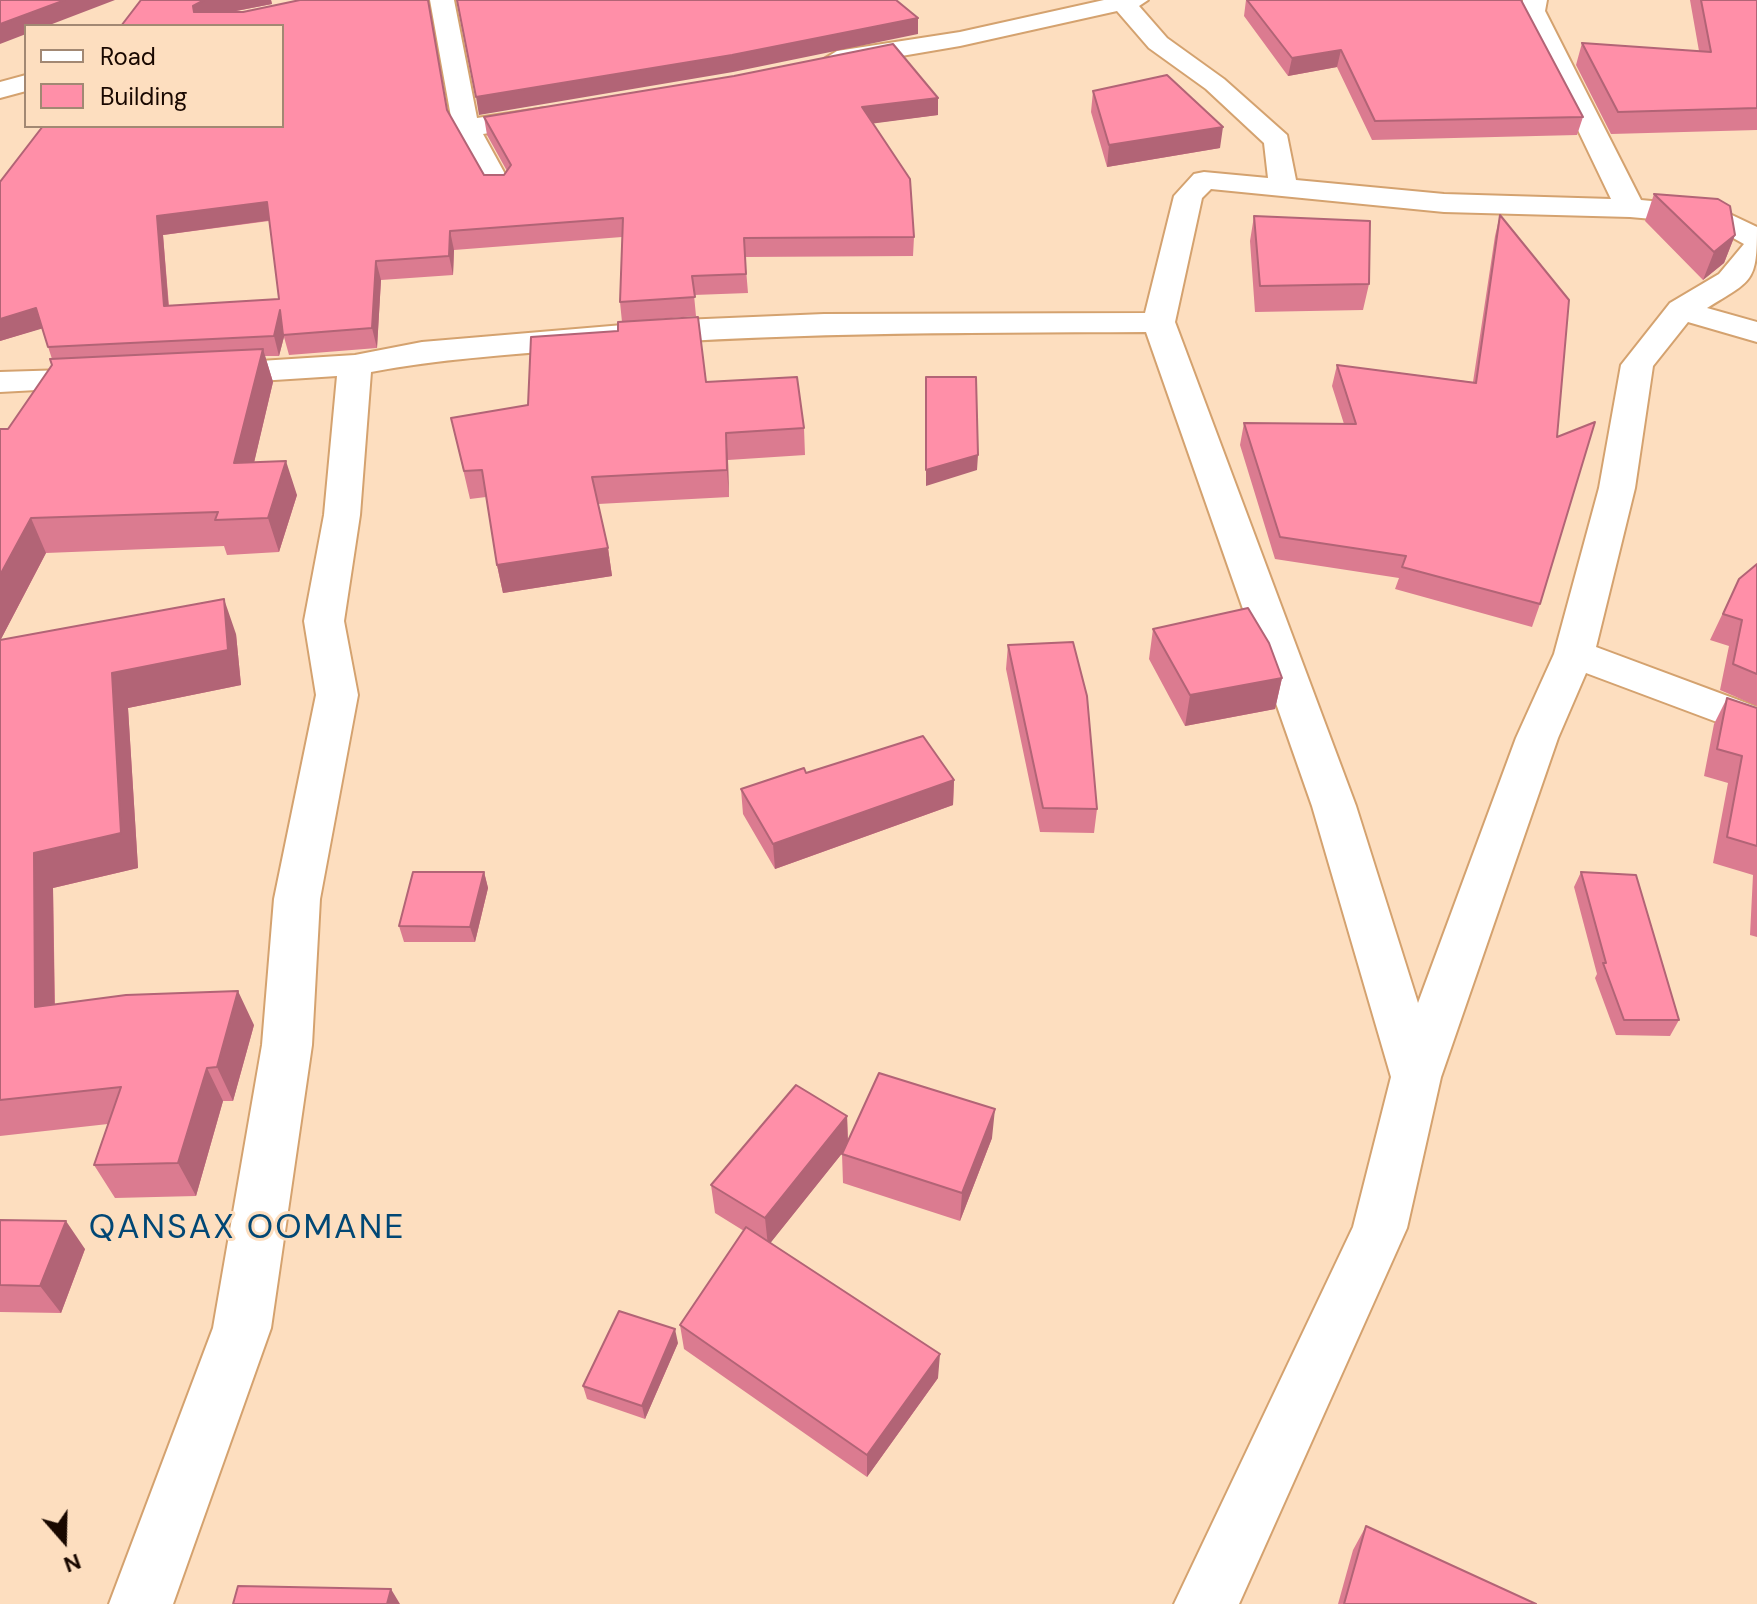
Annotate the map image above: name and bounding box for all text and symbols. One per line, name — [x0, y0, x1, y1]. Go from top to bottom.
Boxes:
legend — [24, 24, 284, 128]
text: Road — [100, 41, 156, 72]
text: Building — [100, 81, 187, 112]
district label: QANSAX OOMANE — [89, 1209, 405, 1249]
north arrow — [24, 1500, 104, 1580]
text: N — [60, 1547, 85, 1579]

